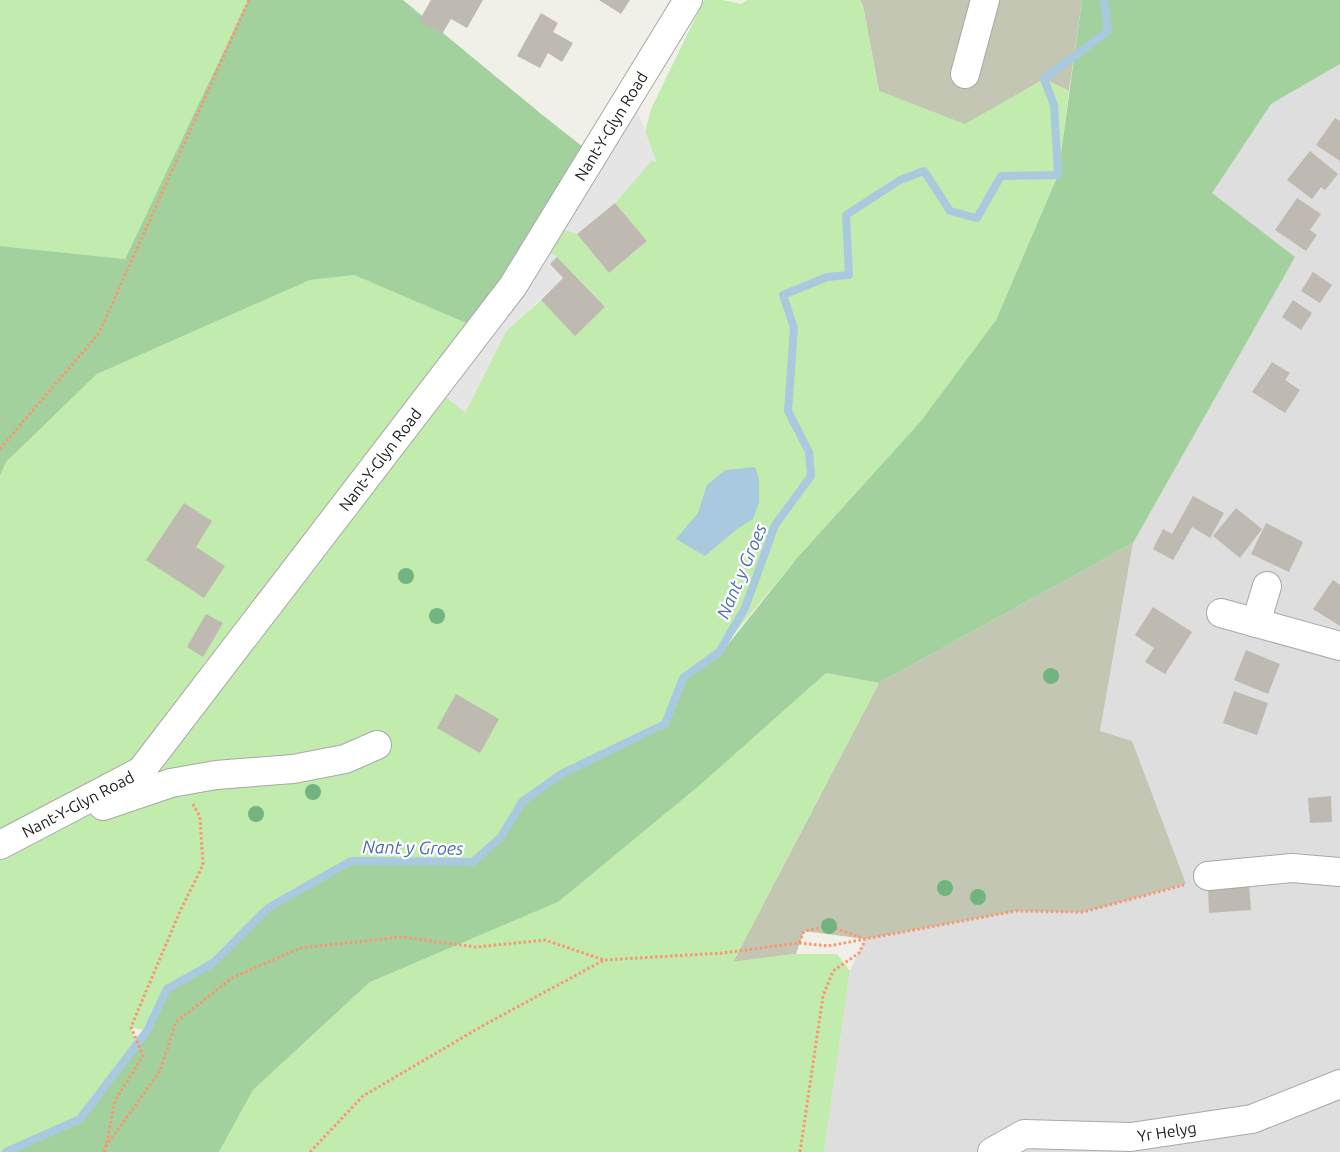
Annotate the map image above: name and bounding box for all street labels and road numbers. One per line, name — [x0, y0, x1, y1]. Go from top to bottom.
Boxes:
street label: Nant-Y-Glyn Road — [571, 68, 651, 184]
street label: Nant-Y-Glyn Road — [335, 405, 425, 514]
street label: Nant-Y-Glyn Road — [19, 767, 137, 841]
street label: Yr Helyg — [1136, 1118, 1198, 1145]

